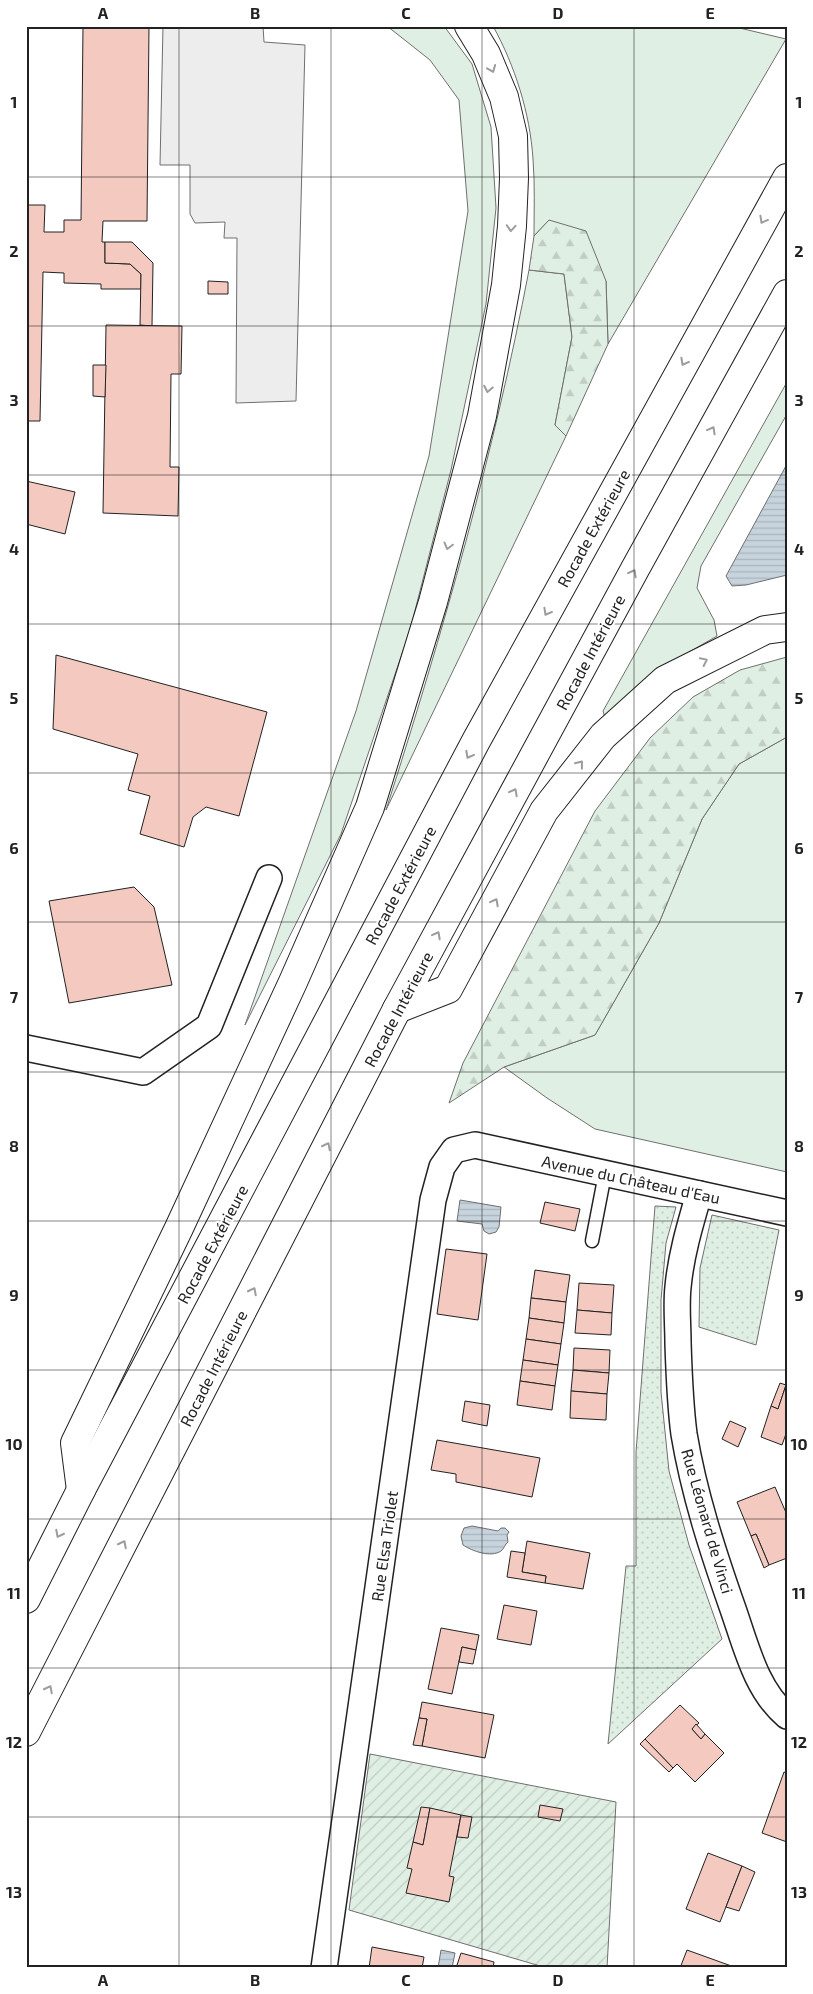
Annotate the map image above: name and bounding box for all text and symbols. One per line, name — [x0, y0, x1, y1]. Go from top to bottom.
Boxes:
text: A — [98, 3, 109, 22]
text: B — [250, 3, 260, 22]
text: C — [401, 3, 411, 22]
text: D — [553, 3, 564, 22]
text: E — [705, 3, 715, 22]
one-way arrow — [486, 64, 496, 73]
text: 1 — [11, 92, 17, 111]
text: 1 — [796, 92, 802, 111]
one-way arrow — [759, 215, 769, 224]
one-way arrow — [506, 225, 517, 233]
text: 2 — [9, 241, 19, 260]
text: 2 — [794, 241, 804, 260]
one-way arrow — [680, 357, 690, 366]
one-way arrow — [483, 385, 493, 393]
text: 3 — [9, 390, 19, 409]
text: 3 — [794, 390, 804, 409]
one-way arrow — [705, 426, 715, 435]
street label: Rocade Extérieure — [553, 466, 633, 590]
text: 4 — [9, 539, 19, 558]
text: 4 — [794, 539, 804, 558]
one-way arrow — [443, 542, 454, 551]
one-way arrow — [627, 569, 637, 578]
street label: Rocade Intérieure — [552, 591, 628, 713]
one-way arrow — [543, 607, 553, 616]
one-way arrow — [698, 657, 707, 667]
text: 5 — [10, 688, 19, 707]
text: 5 — [795, 688, 804, 707]
one-way arrow — [465, 749, 475, 758]
one-way arrow — [575, 761, 583, 770]
one-way arrow — [508, 789, 518, 798]
street label: Rocade Extérieure — [361, 822, 439, 948]
text: 6 — [9, 838, 19, 857]
text: 6 — [794, 838, 804, 857]
one-way arrow — [489, 898, 499, 907]
one-way arrow — [431, 932, 441, 941]
street label: Rocade Intérieure — [360, 948, 436, 1070]
text: 7 — [10, 987, 19, 1006]
text: 7 — [795, 987, 804, 1006]
text: 8 — [9, 1136, 19, 1155]
text: 8 — [794, 1136, 804, 1155]
one-way arrow — [321, 1142, 331, 1151]
street label: Avenue du Château d'Eau — [540, 1151, 722, 1207]
street label: Rocade Extérieure — [173, 1181, 251, 1307]
text: 9 — [9, 1285, 19, 1304]
text: 9 — [794, 1285, 804, 1304]
one-way arrow — [247, 1287, 257, 1296]
street label: Rocade Intérieure — [176, 1307, 250, 1429]
text: 10 — [5, 1434, 23, 1453]
text: 10 — [790, 1434, 808, 1453]
street label: Rue Léonard de Vinci — [678, 1446, 738, 1596]
street label: Rue Elsa Triolet — [367, 1489, 401, 1603]
one-way arrow — [55, 1529, 65, 1538]
one-way arrow — [117, 1540, 127, 1549]
text: 11 — [7, 1583, 21, 1602]
text: 11 — [792, 1583, 806, 1602]
one-way arrow — [42, 1685, 53, 1694]
text: 12 — [6, 1732, 22, 1751]
text: 12 — [791, 1732, 807, 1751]
text: 13 — [6, 1882, 22, 1901]
text: 13 — [791, 1882, 807, 1901]
text: A — [98, 1970, 109, 1989]
text: B — [250, 1970, 260, 1989]
text: C — [401, 1970, 411, 1989]
text: D — [553, 1970, 564, 1989]
text: E — [705, 1970, 715, 1989]

